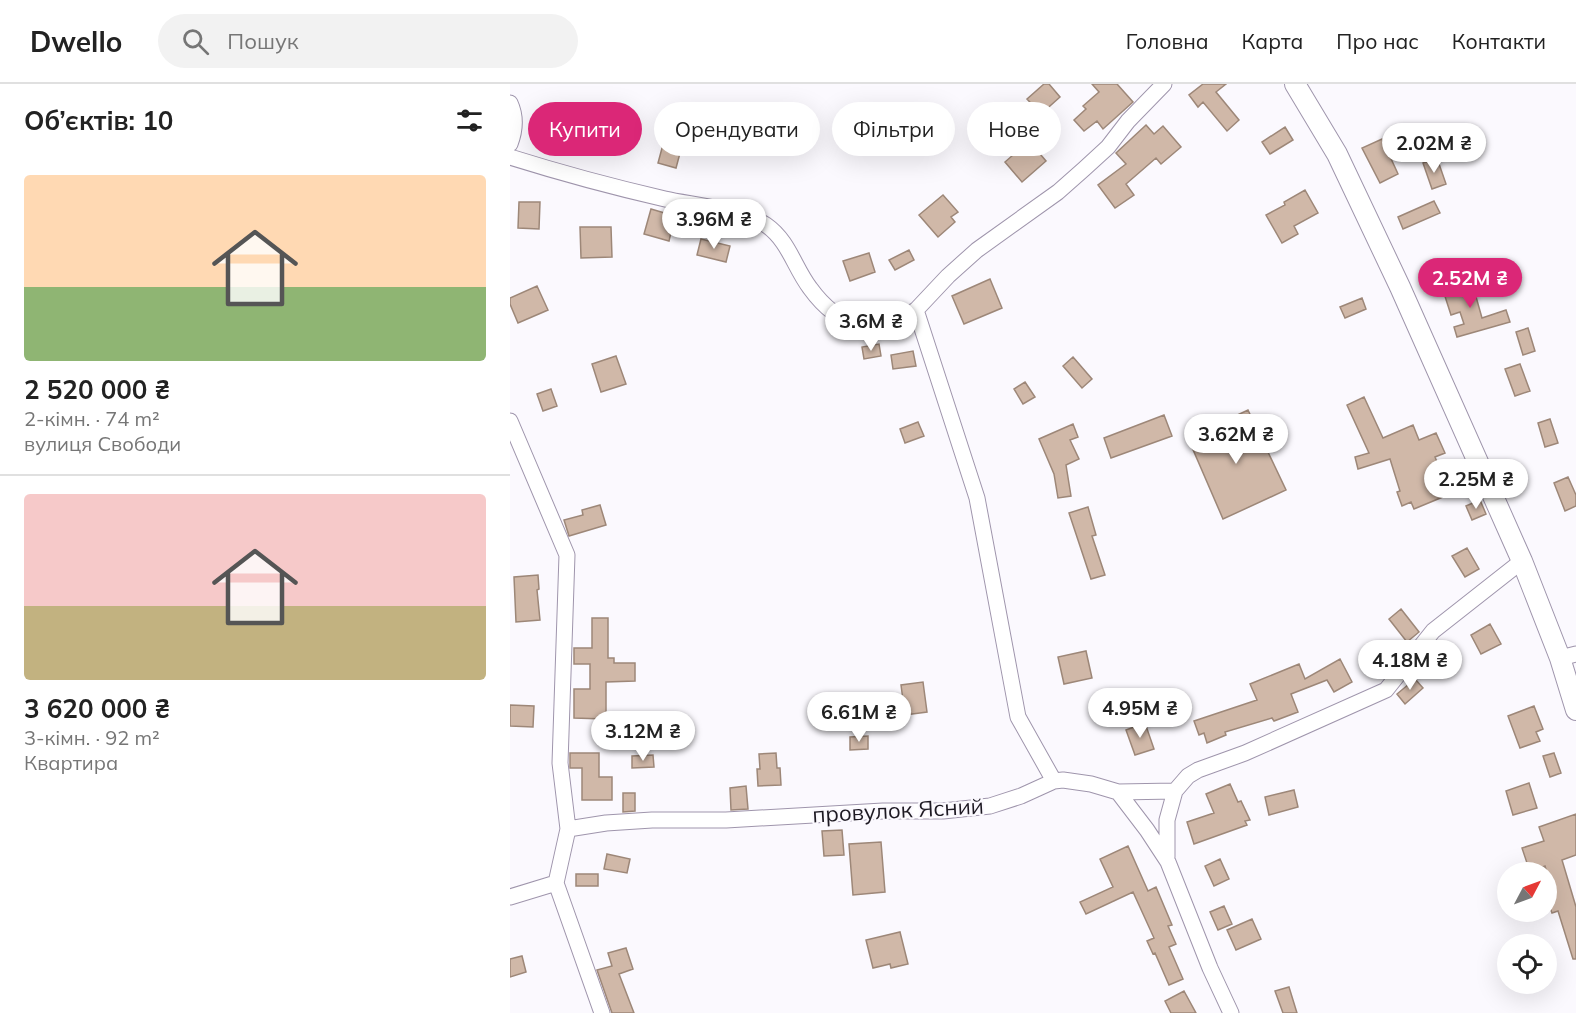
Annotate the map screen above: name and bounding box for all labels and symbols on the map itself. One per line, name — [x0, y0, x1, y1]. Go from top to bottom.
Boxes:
pin: 2.02M ₴ — [1379, 123, 1489, 174]
pin: 3.96M ₴ — [659, 199, 769, 250]
pin: 2.52M ₴ — [1415, 258, 1525, 309]
pin: 3.6M ₴ — [822, 301, 920, 352]
pin: 3.62M ₴ — [1181, 414, 1291, 465]
pin: 2.25M ₴ — [1421, 459, 1531, 510]
pin: 4.18M ₴ — [1355, 640, 1465, 691]
pin: 4.95M ₴ — [1085, 688, 1195, 739]
pin: 6.61M ₴ — [804, 692, 914, 743]
pin: 3.12M ₴ — [588, 711, 698, 762]
street label: провулок Ясний — [812, 792, 984, 828]
north arrow — [1497, 862, 1557, 922]

